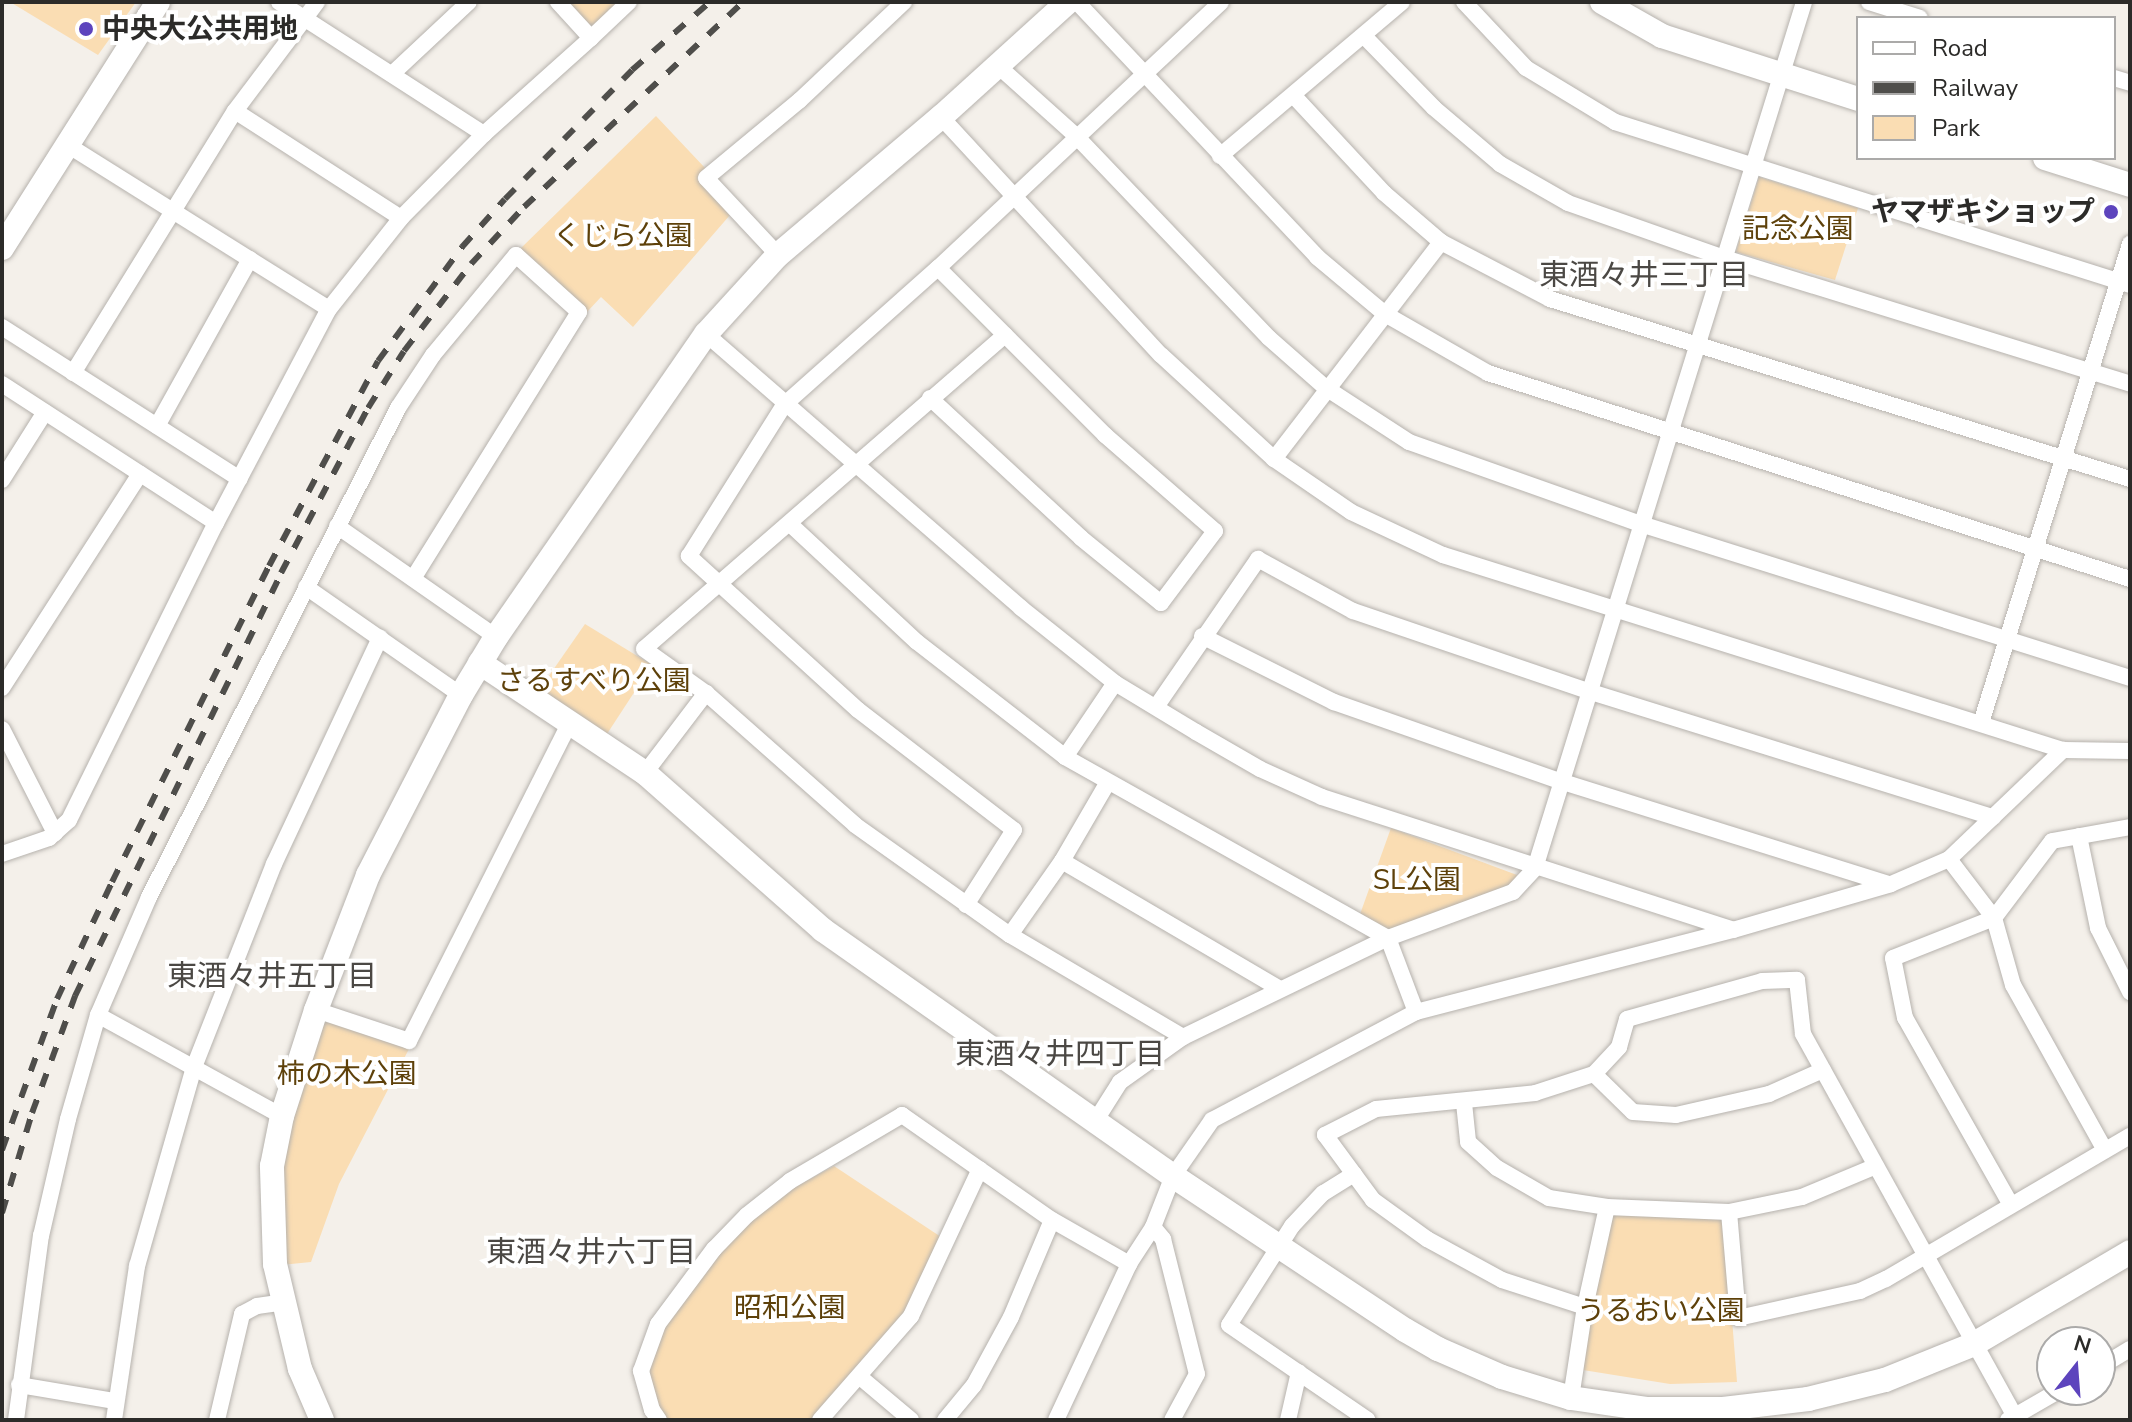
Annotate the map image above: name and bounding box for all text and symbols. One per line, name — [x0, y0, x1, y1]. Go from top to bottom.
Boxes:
place label: 中央大公共用地 — [102, 12, 298, 46]
legend — [1856, 16, 2116, 160]
marker: 中央大公共用地 — [77, 20, 95, 38]
text: Road — [1932, 32, 1988, 64]
text: Railway — [1932, 72, 2018, 104]
text: Park — [1932, 112, 1980, 144]
place label: ヤマザキショップ — [1871, 195, 2095, 229]
marker: ヤマザキショップ — [2102, 203, 2120, 221]
park label: 記念公園 — [1742, 212, 1854, 246]
park label: くじら公園 — [553, 219, 693, 253]
district label: 東酒々井三丁目 — [1539, 258, 1749, 294]
park label: さるすべり公園 — [496, 664, 692, 698]
park label: SL公園 — [1373, 863, 1461, 897]
district label: 東酒々井五丁目 — [167, 959, 377, 995]
district label: 東酒々井四丁目 — [955, 1037, 1165, 1073]
park label: 柿の木公園 — [277, 1057, 417, 1091]
district label: 東酒々井六丁目 — [486, 1235, 696, 1271]
park label: 昭和公園 — [734, 1291, 846, 1325]
park label: うるおい公園 — [1577, 1294, 1745, 1328]
north arrow — [2036, 1326, 2116, 1406]
text: N — [2070, 1328, 2095, 1362]

